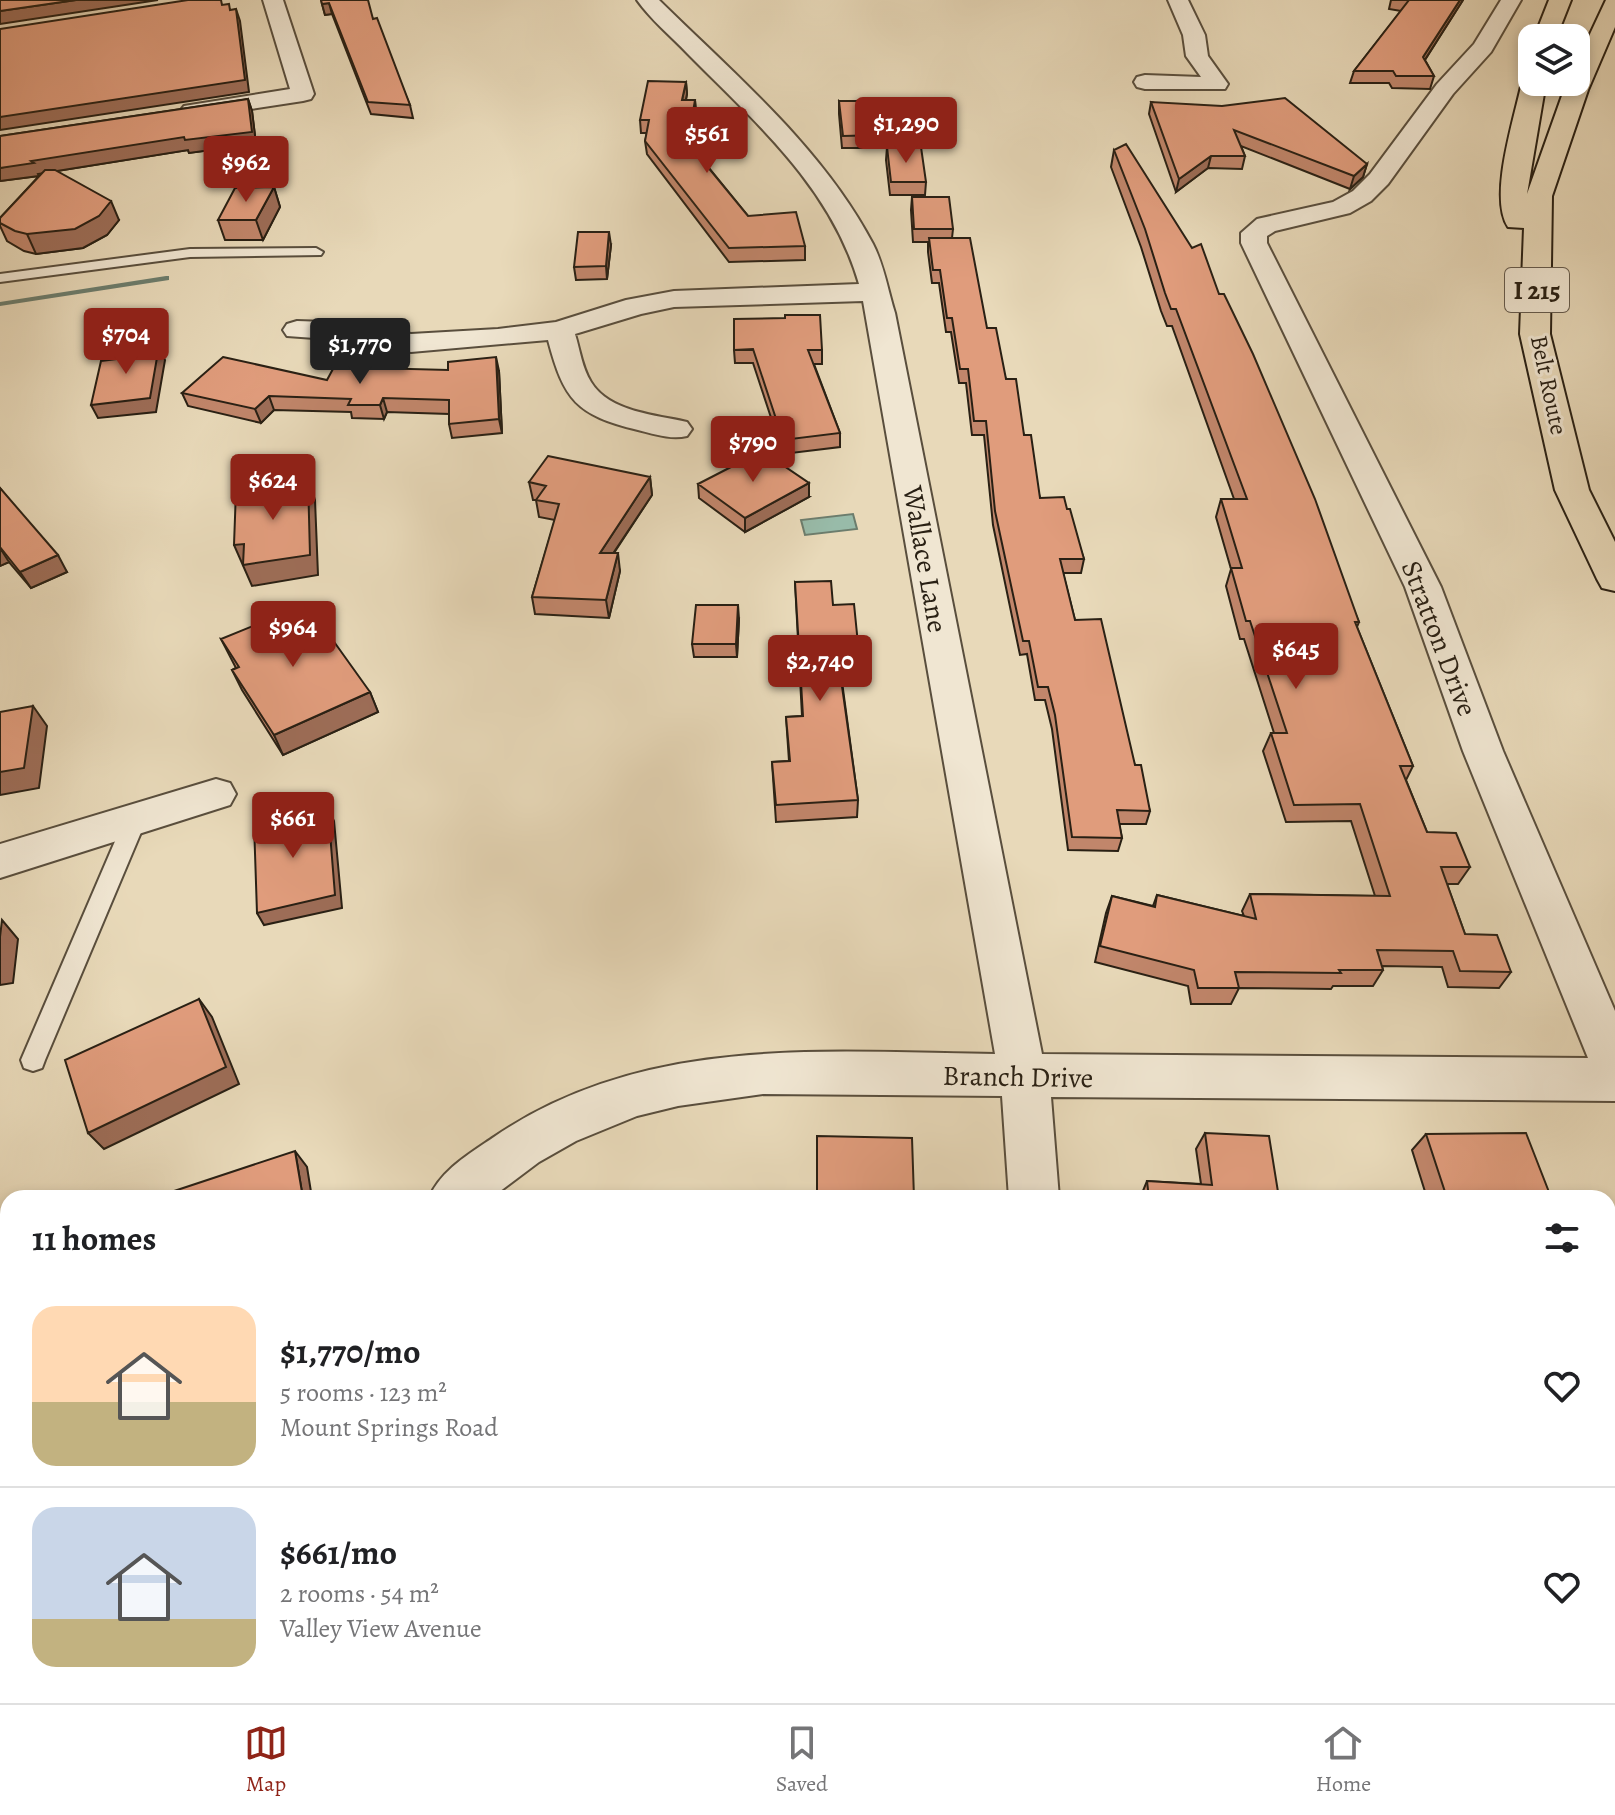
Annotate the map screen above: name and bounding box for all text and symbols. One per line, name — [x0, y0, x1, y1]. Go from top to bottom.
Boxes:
map controls — [1518, 24, 1590, 96]
button: layers — [1518, 24, 1590, 96]
pin: $1,290 — [841, 97, 971, 165]
text: $1,290 — [873, 105, 939, 140]
pin: $561 — [660, 107, 754, 175]
text: $561 — [685, 115, 729, 150]
pin: $962 — [199, 136, 293, 204]
text: $962 — [222, 144, 270, 179]
road number: I 215 — [1505, 268, 1569, 312]
pin: $704 — [79, 308, 173, 376]
text: $704 — [102, 316, 150, 351]
pin: $1,770 — [295, 318, 425, 386]
text: $1,770 — [328, 326, 392, 361]
street label: Belt Route — [1523, 332, 1575, 438]
pin: $790 — [706, 416, 800, 484]
text: $790 — [729, 424, 777, 459]
pin: $624 — [226, 454, 320, 522]
text: $624 — [248, 462, 298, 497]
street label: Wallace Lane — [893, 482, 957, 635]
street label: Stratton Drive — [1392, 555, 1486, 722]
pin: $964 — [246, 601, 340, 669]
text: $964 — [269, 609, 317, 644]
pin: $645 — [1249, 623, 1343, 691]
text: $645 — [1272, 631, 1320, 666]
pin: $2,740 — [755, 635, 885, 703]
text: $2,740 — [786, 643, 854, 678]
pin: $661 — [246, 792, 340, 860]
text: $661 — [270, 800, 316, 835]
street label: Branch Drive — [942, 1057, 1094, 1097]
text: 11 homes — [32, 1215, 156, 1262]
icon: filters — [1540, 1216, 1584, 1260]
text: $1,770/mo — [280, 1328, 421, 1375]
icon: home — [96, 1338, 192, 1434]
icon: heart — [1540, 1364, 1584, 1408]
text: 5 rooms · 123 m² — [280, 1375, 447, 1410]
text: Mount Springs Road — [280, 1410, 498, 1445]
text: $661/mo — [280, 1529, 397, 1576]
icon: home — [96, 1539, 192, 1635]
icon: heart — [1540, 1565, 1584, 1609]
text: 2 rooms · 54 m² — [280, 1576, 439, 1611]
text: Valley View Avenue — [280, 1611, 482, 1646]
tab: Map — [244, 1721, 288, 1799]
tab: Saved — [776, 1721, 828, 1799]
tab: Home — [1316, 1721, 1371, 1799]

